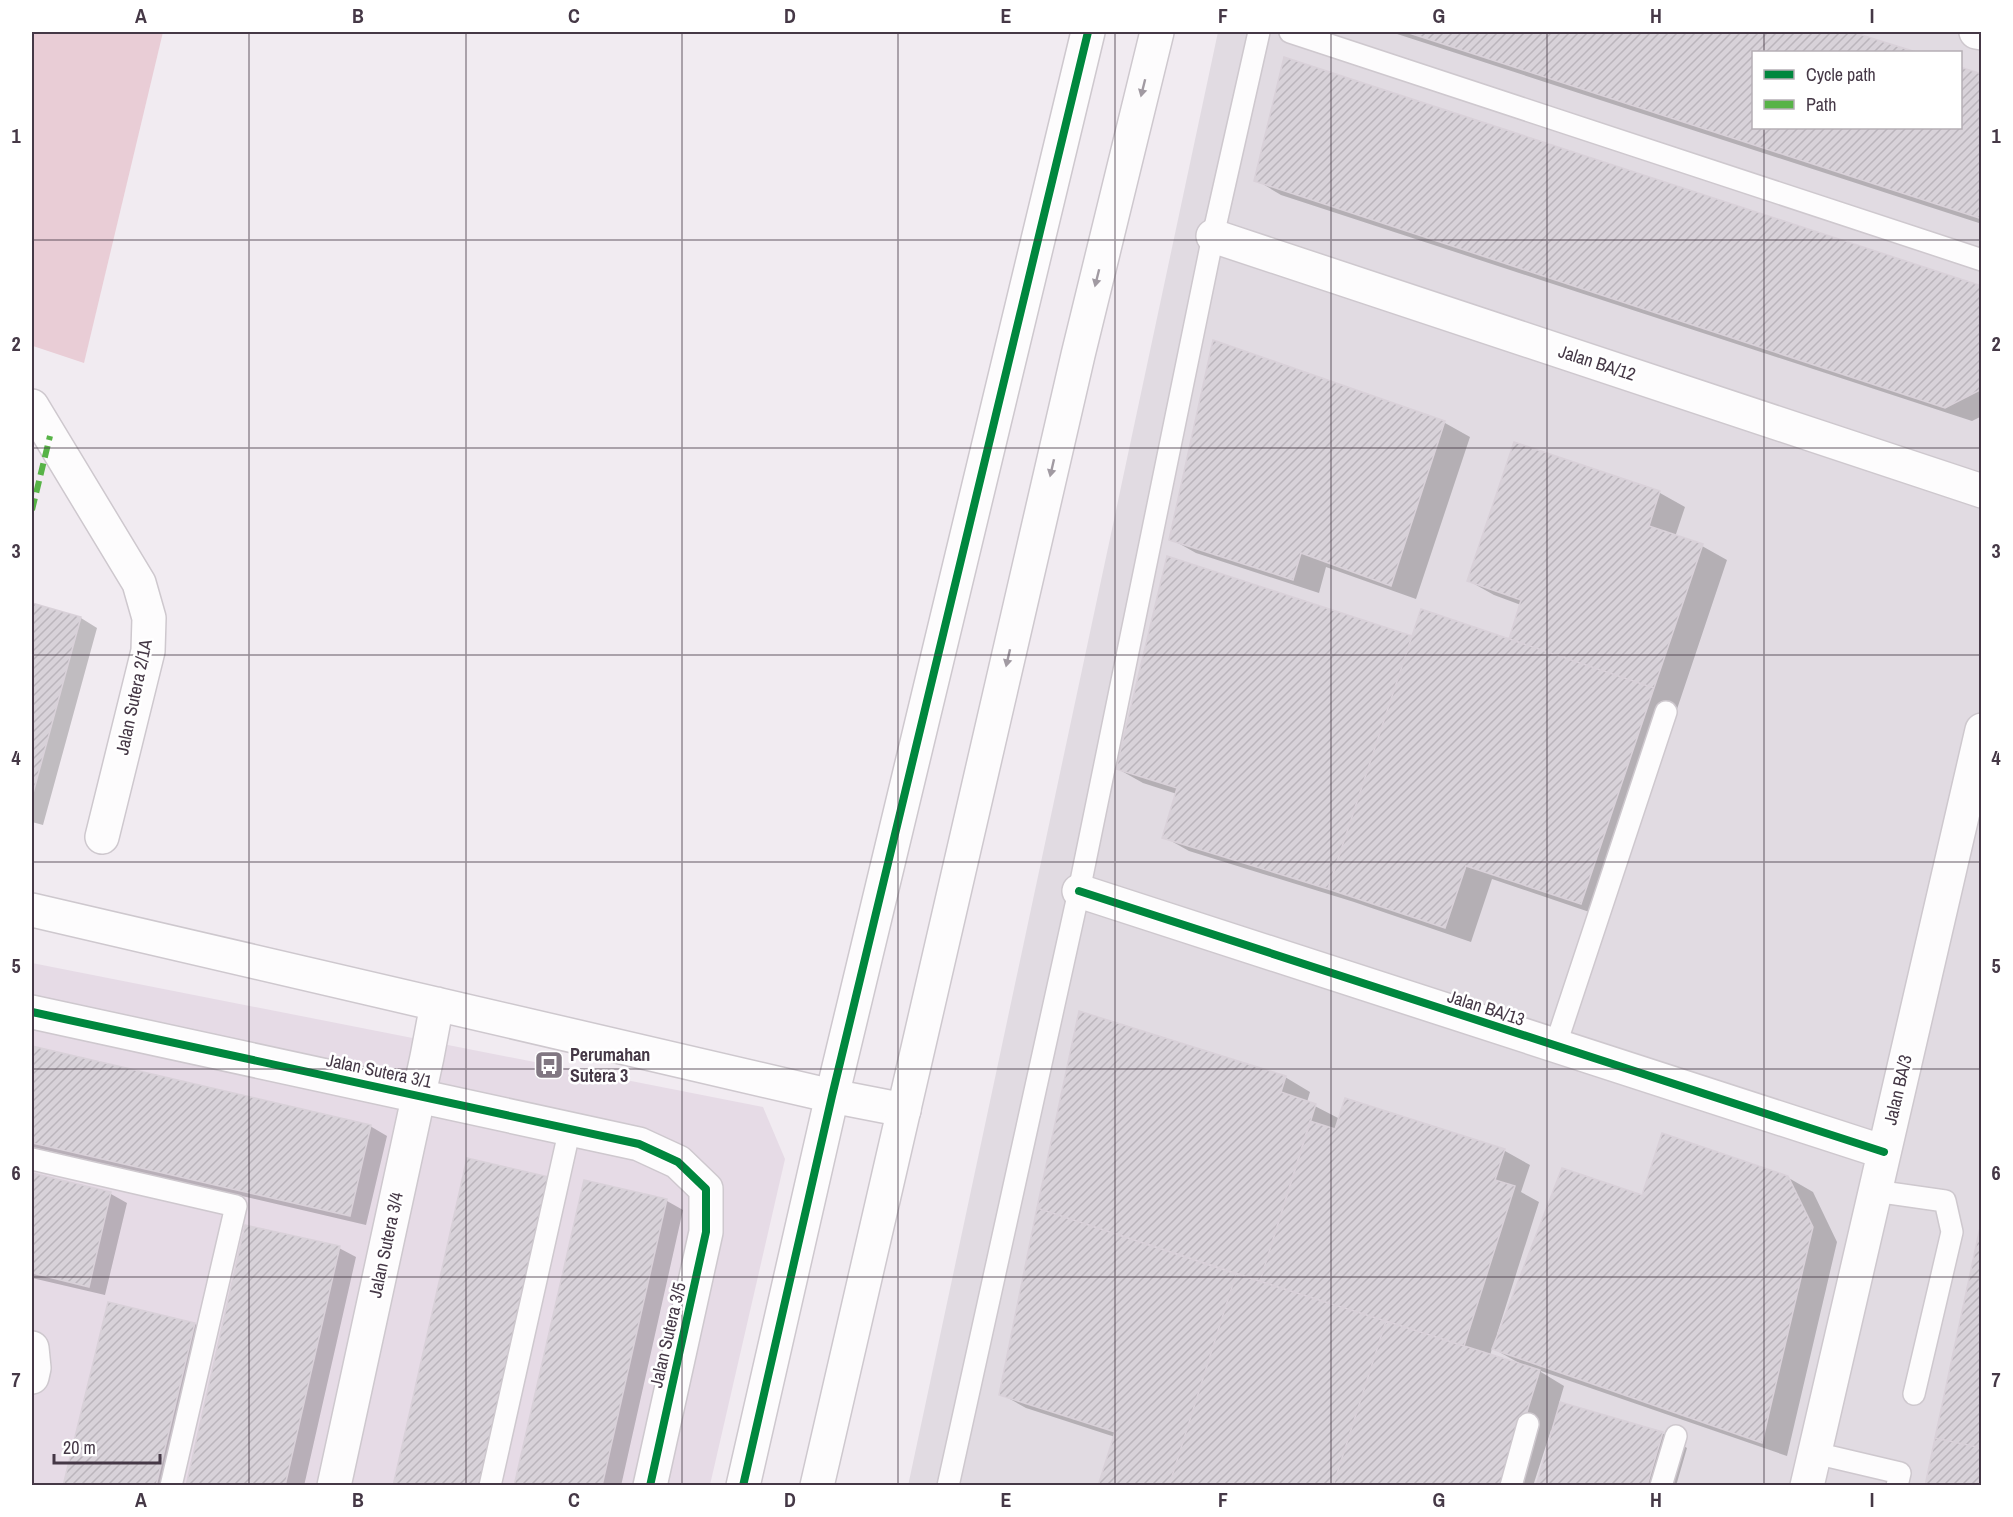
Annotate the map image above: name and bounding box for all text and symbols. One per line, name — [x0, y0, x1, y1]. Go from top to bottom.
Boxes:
text: A — [135, 2, 147, 29]
text: B — [352, 2, 364, 29]
text: C — [568, 2, 580, 29]
text: D — [784, 2, 796, 29]
text: E — [1001, 2, 1012, 29]
text: F — [1218, 2, 1228, 29]
text: G — [1433, 2, 1445, 29]
text: H — [1650, 2, 1662, 29]
text: I — [1870, 2, 1874, 29]
legend — [1752, 51, 1962, 129]
text: Cycle path — [1806, 62, 1876, 87]
one-way arrow — [1138, 79, 1148, 98]
text: Path — [1806, 92, 1836, 117]
text: 1 — [11, 122, 21, 149]
text: 1 — [1991, 122, 2001, 149]
one-way arrow — [1092, 269, 1102, 287]
text: 2 — [11, 330, 21, 357]
text: 2 — [1991, 330, 2001, 357]
street label: Jalan BA/12 — [1555, 338, 1639, 387]
one-way arrow — [1047, 458, 1057, 477]
text: 3 — [11, 537, 21, 564]
text: 3 — [1991, 537, 2001, 564]
street label: Jalan Sutera 2/1A — [109, 637, 158, 757]
one-way arrow — [1003, 648, 1013, 667]
text: 4 — [11, 744, 21, 771]
text: 4 — [1991, 744, 2001, 771]
text: 5 — [11, 952, 21, 979]
text: 5 — [1991, 952, 2001, 979]
street label: Jalan BA/13 — [1444, 983, 1528, 1032]
place label: Perumahan Sutera 3 — [570, 1042, 650, 1088]
street label: Jalan Sutera 3/1 — [324, 1047, 435, 1094]
bus stop icon: Perumahan Sutera 3 — [533, 1049, 565, 1081]
street label: Jalan BA/3 — [1877, 1052, 1918, 1127]
text: 6 — [11, 1159, 21, 1186]
text: 6 — [1991, 1159, 2001, 1186]
street label: Jalan Sutera 3/4 — [362, 1190, 409, 1300]
street label: Jalan Sutera 3/5 — [643, 1280, 692, 1390]
text: 7 — [11, 1366, 21, 1393]
text: 7 — [1991, 1366, 2001, 1393]
scale bar — [54, 1427, 160, 1465]
text: 20 m — [63, 1435, 96, 1460]
text: A — [135, 1486, 147, 1513]
text: B — [352, 1486, 364, 1513]
text: C — [568, 1486, 580, 1513]
text: D — [784, 1486, 796, 1513]
text: E — [1001, 1486, 1012, 1513]
text: F — [1218, 1486, 1228, 1513]
text: G — [1433, 1486, 1445, 1513]
text: H — [1650, 1486, 1662, 1513]
text: I — [1870, 1486, 1874, 1513]

